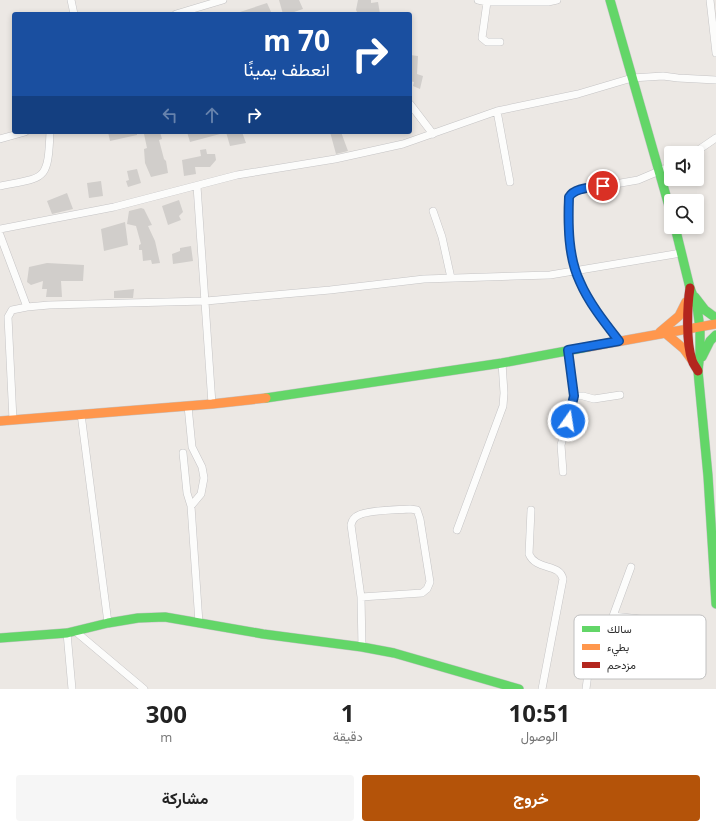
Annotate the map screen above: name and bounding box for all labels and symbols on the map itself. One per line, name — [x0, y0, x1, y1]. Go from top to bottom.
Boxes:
pin — [586, 169, 620, 203]
position arrow — [547, 400, 589, 442]
legend — [574, 615, 706, 679]
text: سالك — [607, 621, 632, 636]
text: بطيء — [607, 639, 629, 657]
text: مزدحم — [607, 657, 636, 673]

